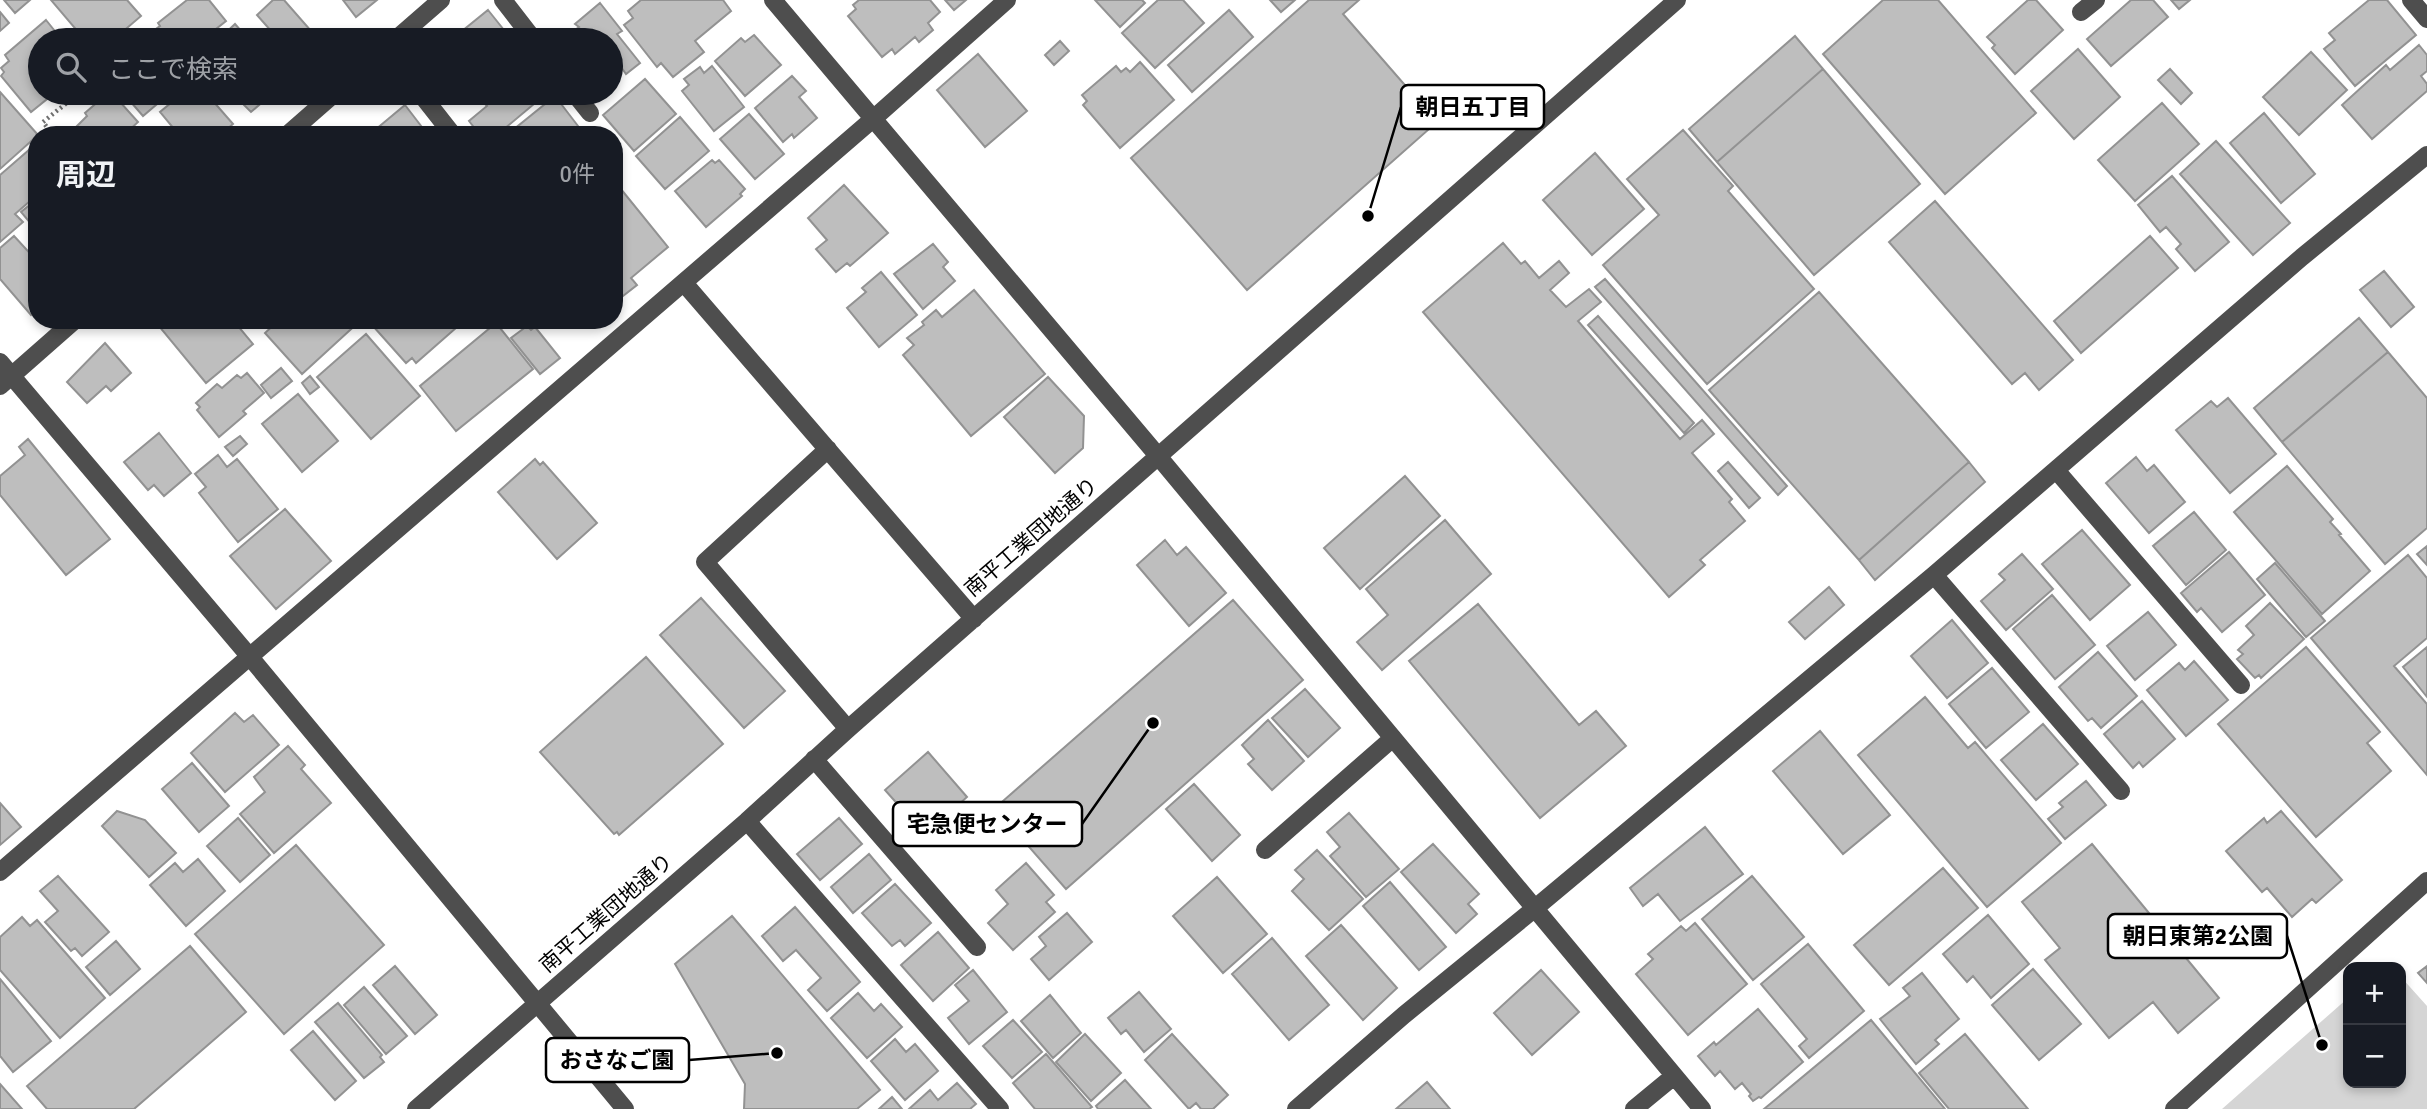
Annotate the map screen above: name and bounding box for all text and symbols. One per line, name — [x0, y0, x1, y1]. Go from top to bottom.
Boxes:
search box — [28, 28, 623, 105]
icon: search — [52, 48, 90, 86]
text: ここで検索 — [108, 54, 238, 86]
callout: 朝日五丁目 — [1401, 85, 1544, 129]
text: 朝日五丁目 — [1416, 93, 1531, 122]
text: 周辺 — [56, 157, 116, 194]
text: 0件 — [560, 160, 595, 189]
street label: 南平工業団地通り — [959, 472, 1103, 602]
callout: 宅急便センター — [893, 802, 1082, 846]
text: 宅急便センター — [907, 810, 1068, 839]
street label: 南平工業団地通り — [534, 848, 678, 978]
callout: 朝日東第2公園 — [2108, 914, 2287, 958]
text: 朝日東第2公園 — [2123, 922, 2273, 951]
map controls — [2343, 962, 2406, 1088]
button: + — [2343, 962, 2406, 1025]
button: − — [2343, 1025, 2406, 1088]
callout: おさなご園 — [546, 1038, 689, 1082]
text: おさなご園 — [560, 1046, 675, 1075]

